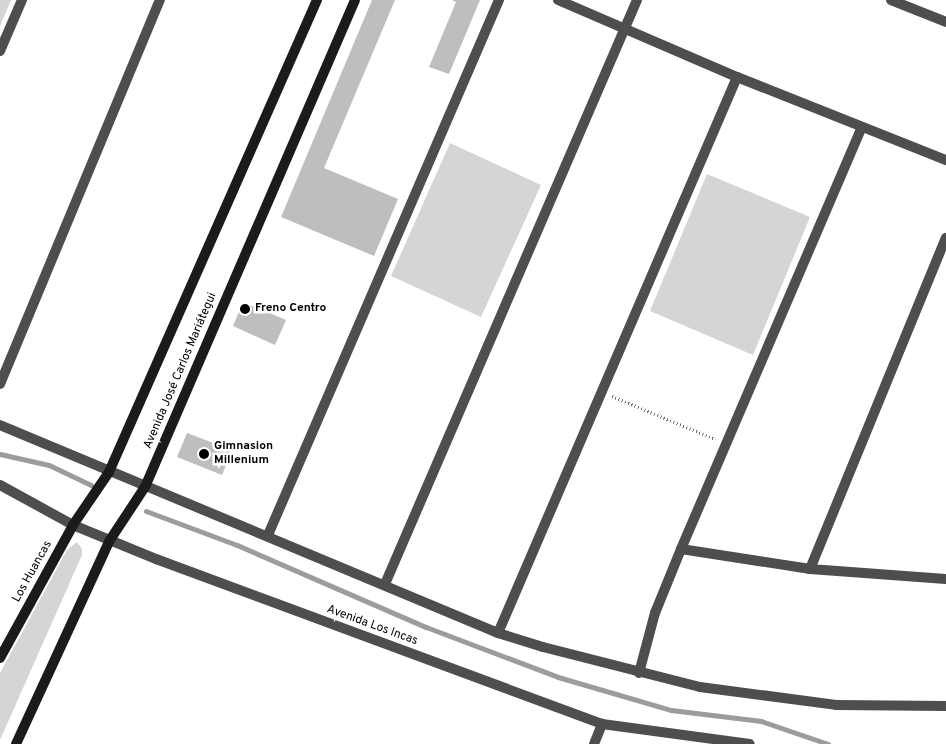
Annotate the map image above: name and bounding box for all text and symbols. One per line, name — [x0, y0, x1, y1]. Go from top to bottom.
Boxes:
street label: Avenida José Carlos Mariátegui — [142, 291, 220, 451]
place label: Freno Centro — [255, 302, 326, 316]
marker: Freno Centro — [239, 303, 251, 315]
place label: Gimnasion Millenium — [214, 440, 273, 468]
marker: Gimnasion Millenium — [198, 448, 210, 460]
street label: Los Huancas — [10, 539, 56, 605]
street label: Avenida Los Incas — [325, 603, 419, 649]

